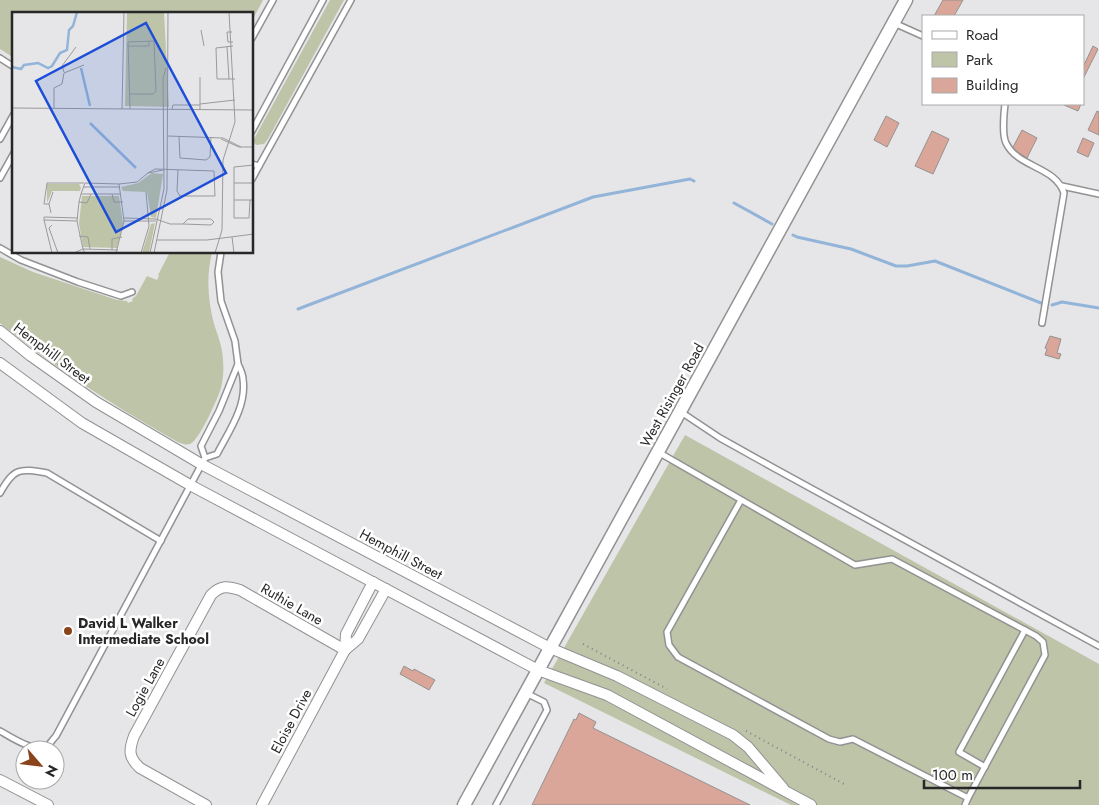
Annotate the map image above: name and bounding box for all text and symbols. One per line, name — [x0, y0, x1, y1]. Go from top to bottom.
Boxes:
inset map — [12, 12, 254, 254]
legend — [922, 15, 1084, 105]
text: Road — [966, 24, 998, 46]
text: Park — [966, 49, 993, 71]
text: Building — [966, 74, 1018, 96]
street label: Hemphill Street — [10, 318, 95, 389]
street label: West Risinger Road — [635, 340, 709, 450]
street label: Hemphill Street — [356, 524, 447, 585]
street label: Ruthie Lane — [257, 578, 327, 630]
place label: David L Walker Intermediate School — [78, 613, 209, 649]
marker: David L Walker Intermediate School — [62, 625, 74, 637]
street label: Logie Lane — [121, 654, 169, 720]
street label: Eloise Drive — [266, 685, 316, 757]
north arrow — [15, 740, 65, 790]
scale bar — [924, 758, 1080, 790]
text: N — [40, 761, 63, 781]
text: 100 m — [932, 764, 973, 786]

